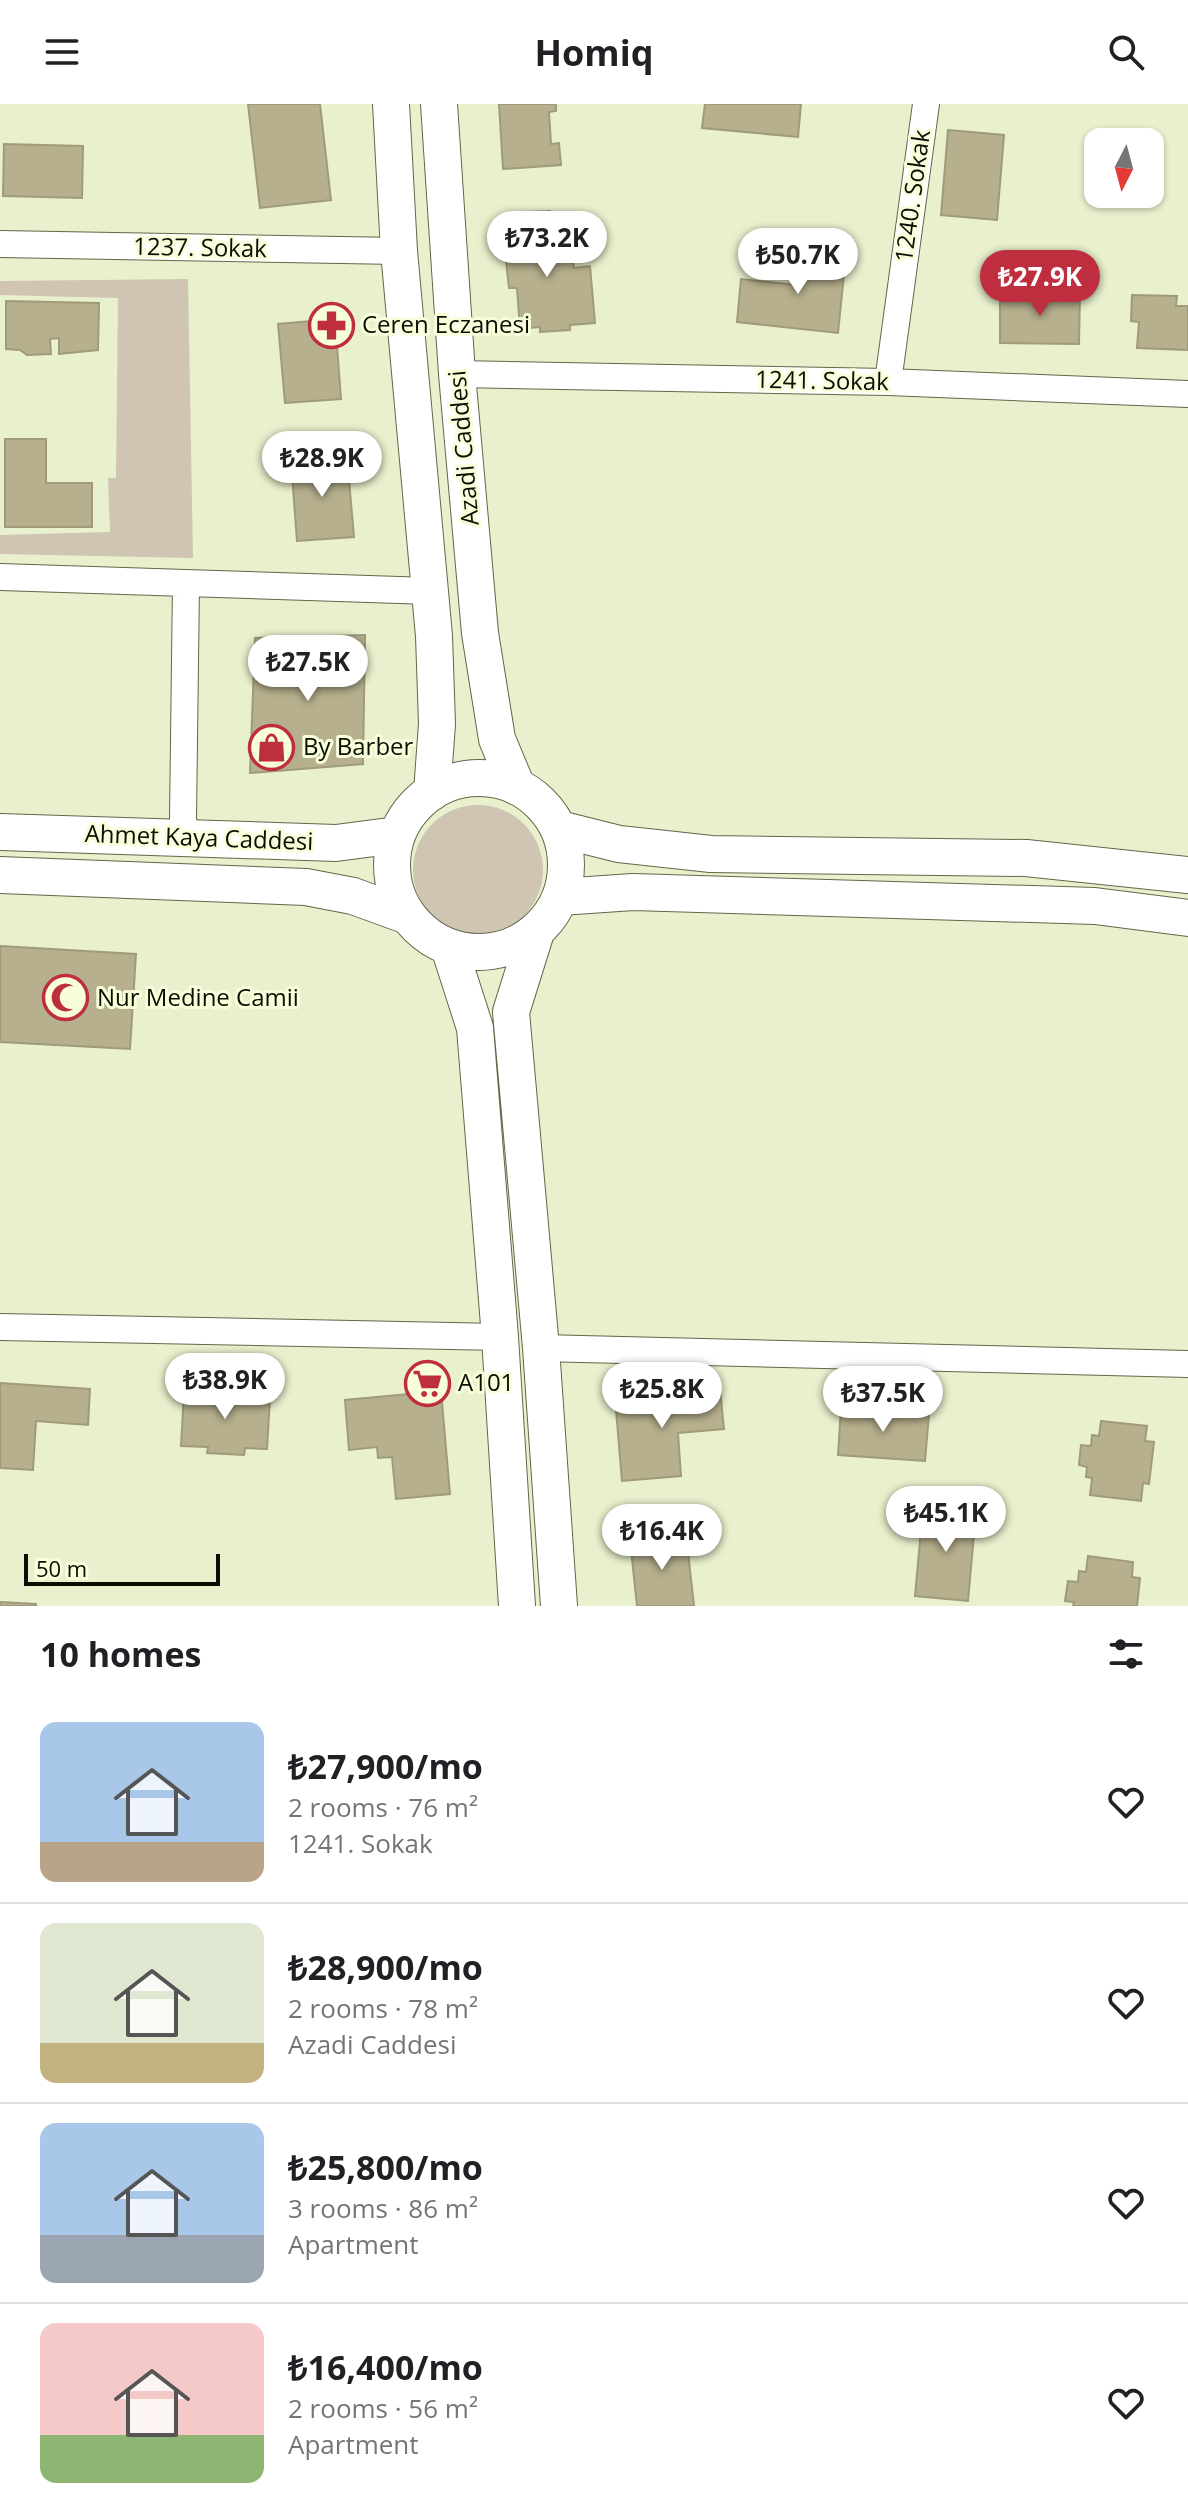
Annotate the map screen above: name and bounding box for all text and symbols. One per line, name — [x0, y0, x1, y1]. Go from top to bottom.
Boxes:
text: Homiq — [535, 28, 653, 77]
icon: menu — [40, 30, 84, 74]
icon: search — [1104, 30, 1148, 74]
street label: 1240. Sokak — [886, 127, 937, 264]
north arrow — [1084, 128, 1164, 208]
map controls — [1084, 128, 1164, 208]
pin: ₺73.2K — [482, 211, 612, 279]
text: ₺73.2K — [505, 219, 589, 255]
pin: ₺50.7K — [733, 228, 863, 296]
street label: 1237. Sokak — [133, 229, 267, 264]
text: ₺50.7K — [756, 236, 840, 272]
pin: ₺27.9K — [975, 250, 1105, 318]
text: ₺27.9K — [998, 258, 1082, 294]
pharmacy icon: Ceren Eczanesi — [307, 301, 355, 349]
place label: Ceren Eczanesi — [362, 307, 530, 340]
street label: 1241. Sokak — [755, 362, 889, 397]
street label: Azadi Caddesi — [439, 369, 486, 527]
pin: ₺28.9K — [257, 431, 387, 499]
text: ₺28.9K — [280, 439, 364, 475]
pin: ₺27.5K — [243, 635, 373, 703]
text: ₺27.5K — [266, 643, 350, 679]
shop icon: By Barber — [248, 723, 296, 771]
place label: By Barber — [303, 729, 414, 762]
street label: Ahmet Kaya Caddesi — [84, 816, 314, 857]
mosque icon: Nur Medine Camii — [42, 974, 90, 1022]
place label: Nur Medine Camii — [97, 980, 299, 1013]
pin: ₺38.9K — [160, 1353, 290, 1421]
supermarket icon: A101 — [403, 1359, 451, 1407]
text: ₺38.9K — [183, 1361, 267, 1397]
pin: ₺25.8K — [597, 1362, 727, 1430]
place label: A101 — [458, 1365, 514, 1398]
pin: ₺37.5K — [818, 1366, 948, 1434]
text: ₺25.8K — [620, 1370, 704, 1406]
text: ₺37.5K — [841, 1374, 925, 1410]
pin: ₺45.1K — [881, 1486, 1011, 1554]
text: ₺45.1K — [904, 1494, 988, 1530]
pin: ₺16.4K — [597, 1504, 727, 1572]
text: ₺16.4K — [620, 1512, 704, 1548]
scale bar — [24, 1550, 220, 1586]
text: 50 m — [36, 1553, 87, 1583]
text: 10 homes — [40, 1631, 201, 1677]
icon: filters — [1104, 1632, 1148, 1676]
text: ₺27,900/mo — [288, 1743, 483, 1789]
icon: home — [104, 1754, 200, 1850]
icon: heart — [1104, 1780, 1148, 1824]
text: 2 rooms · 76 m² — [288, 1789, 478, 1825]
text: 1241. Sokak — [288, 1825, 433, 1861]
text: ₺28,900/mo — [288, 1944, 483, 1990]
icon: home — [104, 1955, 200, 2051]
icon: heart — [1104, 1981, 1148, 2025]
text: 2 rooms · 78 m² — [288, 1990, 478, 2026]
text: Azadi Caddesi — [288, 2026, 457, 2062]
text: ₺25,800/mo — [288, 2144, 483, 2190]
icon: home — [104, 2155, 200, 2251]
icon: heart — [1104, 2181, 1148, 2225]
text: 3 rooms · 86 m² — [288, 2190, 478, 2226]
text: Apartment — [288, 2226, 419, 2262]
text: ₺16,400/mo — [288, 2344, 483, 2390]
icon: home — [104, 2355, 200, 2451]
icon: heart — [1104, 2381, 1148, 2425]
text: 2 rooms · 56 m² — [288, 2390, 478, 2426]
text: Apartment — [288, 2426, 419, 2462]

